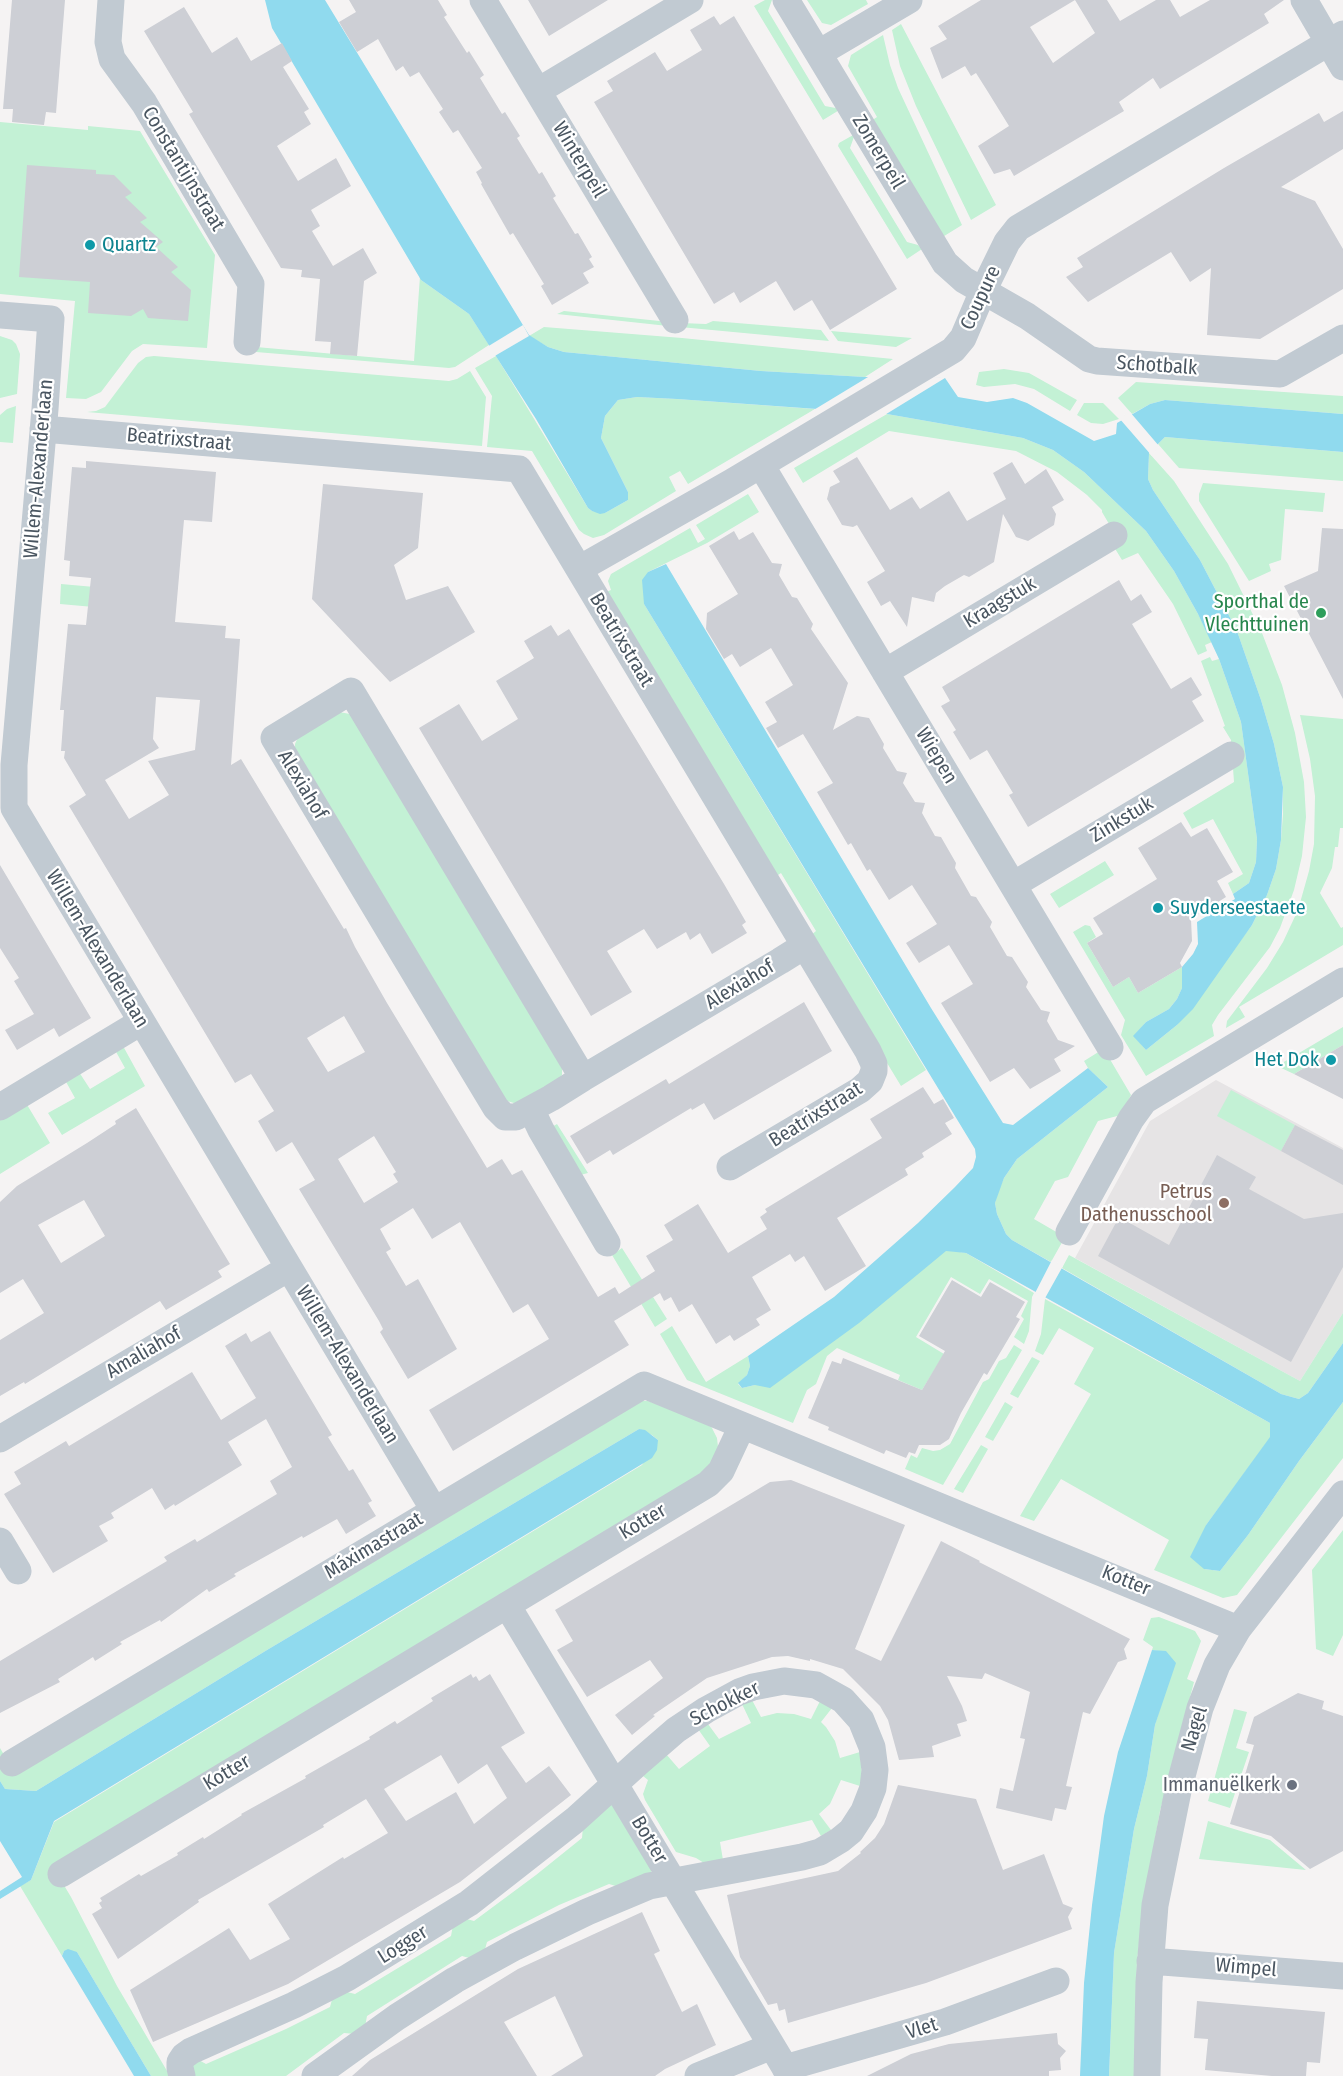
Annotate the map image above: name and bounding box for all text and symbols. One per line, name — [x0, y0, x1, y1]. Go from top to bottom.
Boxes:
street label: Constantijnstraat — [136, 103, 230, 235]
street label: Zomerpeil — [846, 110, 910, 194]
street label: Winterpeil — [547, 118, 611, 202]
place label: Quartz — [102, 233, 156, 257]
marker: Quartz — [83, 238, 97, 252]
street label: Coupure — [956, 262, 1006, 334]
street label: Schotbalk — [1116, 351, 1198, 381]
street label: Willem-Alexanderlaan — [19, 378, 59, 560]
street label: Beatrixstraat — [126, 423, 232, 457]
street label: Kraagstuk — [959, 572, 1041, 634]
street label: Beatrixstraat — [584, 589, 658, 691]
place label: Sporthal de Vlechttuinen — [1205, 590, 1309, 637]
marker: Sporthal de Vlechttuinen — [1314, 606, 1328, 620]
street label: Wiepen — [910, 724, 962, 788]
street label: Alexiahof — [272, 746, 332, 824]
street label: Zinkstuk — [1086, 792, 1158, 848]
street label: Willem-Alexanderlaan — [40, 866, 154, 1032]
place label: Suyderseestaete — [1170, 896, 1306, 920]
marker: Suyderseestaete — [1151, 901, 1165, 915]
street label: Alexiahof — [701, 955, 779, 1015]
place label: Het Dok — [1254, 1048, 1319, 1072]
marker: Het Dok — [1324, 1053, 1338, 1067]
street label: Beatrixstraat — [765, 1077, 867, 1153]
place label: Petrus Dathenusschool — [1081, 1180, 1212, 1227]
marker: Petrus Dathenusschool — [1217, 1196, 1231, 1210]
street label: Willem-Alexanderlaan — [290, 1282, 404, 1448]
street label: Amaliahof — [102, 1322, 186, 1384]
street label: Kotter — [615, 1499, 671, 1545]
street label: Máximastraat — [321, 1507, 427, 1585]
street label: Kotter — [1098, 1560, 1154, 1602]
street label: Schokker — [686, 1676, 764, 1732]
street label: Nagel — [1177, 1704, 1213, 1754]
street label: Kotter — [199, 1750, 255, 1796]
place label: Immanuëlkerk — [1163, 1773, 1280, 1797]
marker: Immanuëlkerk — [1285, 1778, 1299, 1792]
street label: Botter — [626, 1812, 672, 1868]
street label: Logger — [374, 1920, 432, 1970]
street label: Wimpel — [1214, 1953, 1278, 1983]
street label: Vlet — [903, 2013, 941, 2045]

